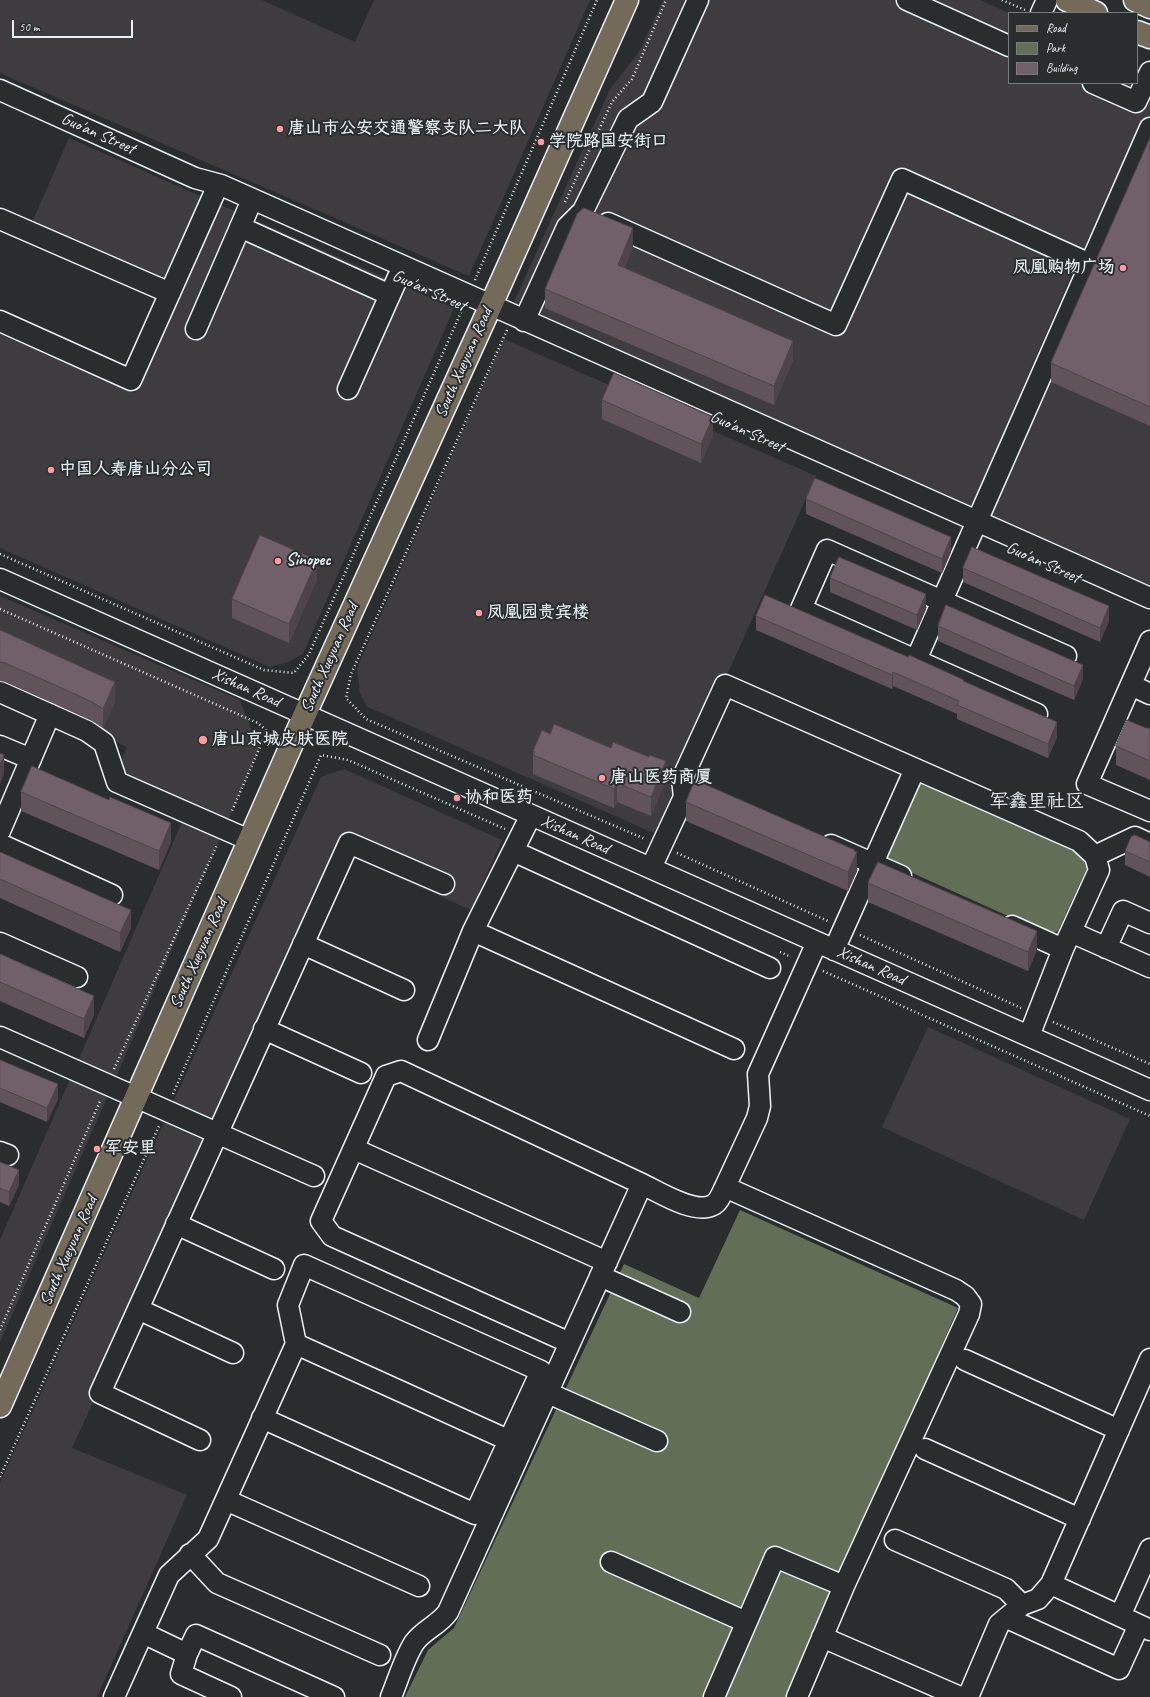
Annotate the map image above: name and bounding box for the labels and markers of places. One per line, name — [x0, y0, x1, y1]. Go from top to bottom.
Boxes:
place label: 唐山市公安交通警察支队二大队 — [288, 119, 526, 139]
marker: 唐山市公安交通警察支队二大队 — [275, 124, 285, 134]
place label: 学院路国安街口 — [549, 132, 668, 152]
marker: 学院路国安街口 — [536, 137, 546, 147]
place label: 凤凰购物广场 — [1013, 258, 1115, 278]
marker: 凤凰购物广场 — [1118, 263, 1128, 273]
place label: 中国人寿唐山分公司 — [59, 460, 212, 480]
marker: 中国人寿唐山分公司 — [46, 465, 56, 475]
place label: Sinopec — [286, 551, 331, 571]
marker: Sinopec — [273, 556, 283, 566]
place label: 凤凰园贵宾楼 — [487, 603, 589, 623]
marker: 凤凰园贵宾楼 — [474, 608, 484, 618]
place label: 唐山京城皮肤医院 — [212, 730, 348, 750]
marker: 唐山京城皮肤医院 — [197, 734, 209, 746]
place label: 唐山医药商厦 — [610, 768, 712, 788]
marker: 唐山医药商厦 — [597, 773, 607, 783]
place label: 协和医药 — [465, 788, 533, 808]
marker: 协和医药 — [452, 793, 462, 803]
place label: 军安里 — [105, 1139, 156, 1159]
marker: 军安里 — [92, 1144, 102, 1154]

